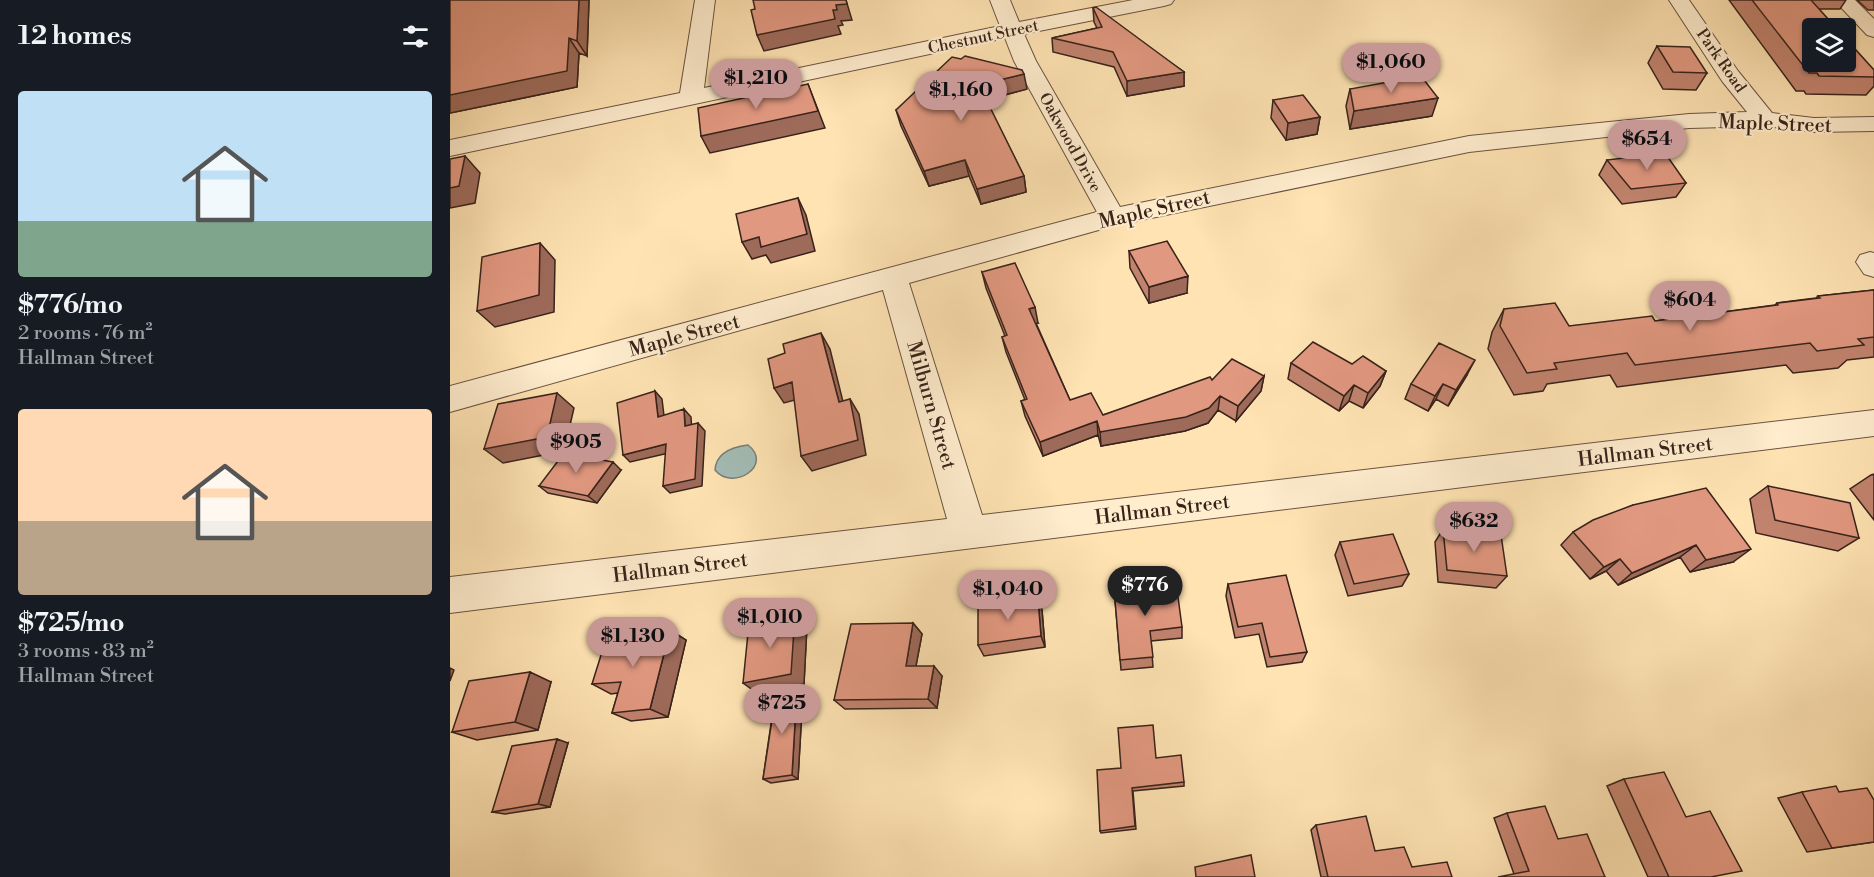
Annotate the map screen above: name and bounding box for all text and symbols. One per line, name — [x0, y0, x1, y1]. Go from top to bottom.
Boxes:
street label: Chestnut Street — [926, 15, 1041, 58]
map controls — [1802, 18, 1856, 72]
button: layers — [1802, 18, 1856, 72]
text: 12 homes — [18, 20, 132, 52]
icon: filters — [399, 20, 432, 53]
street label: Park Road — [1692, 25, 1751, 96]
pin: $1,060 — [1342, 43, 1440, 94]
text: $1,060 — [1356, 50, 1426, 75]
pin: $1,210 — [707, 59, 805, 110]
text: $1,210 — [724, 66, 788, 91]
pin: $1,160 — [912, 71, 1010, 122]
text: $1,160 — [929, 78, 993, 103]
street label: Oakwood Drive — [1034, 89, 1106, 196]
street label: Maple Street — [1718, 110, 1832, 139]
pin: $654 — [1611, 120, 1683, 171]
text: $654 — [1622, 127, 1672, 152]
icon: home — [171, 130, 279, 238]
street label: Maple Street — [1096, 185, 1213, 235]
pin: $604 — [1654, 281, 1726, 332]
text: $604 — [1664, 288, 1716, 313]
text: $776/mo — [18, 289, 123, 321]
street label: Maple Street — [626, 310, 743, 363]
text: 2 rooms · 76 m² — [18, 321, 152, 346]
street label: Milburn Street — [900, 338, 961, 472]
text: Hallman Street — [18, 346, 154, 371]
pin: $905 — [540, 423, 612, 474]
text: $905 — [550, 430, 602, 455]
street label: Hallman Street — [1576, 432, 1714, 473]
icon: home — [171, 448, 279, 556]
street label: Hallman Street — [1093, 490, 1231, 531]
pin: $632 — [1438, 502, 1510, 553]
text: $632 — [1449, 509, 1499, 534]
street label: Hallman Street — [611, 548, 749, 589]
pin: $776 — [1109, 566, 1181, 617]
pin: $1,040 — [959, 570, 1057, 621]
text: $776 — [1122, 573, 1168, 598]
text: $1,040 — [973, 577, 1043, 602]
pin: $1,010 — [721, 598, 819, 649]
text: $1,010 — [737, 605, 803, 630]
text: $725/mo — [18, 607, 125, 639]
pin: $1,130 — [584, 617, 682, 668]
text: $1,130 — [601, 624, 665, 649]
text: 3 rooms · 83 m² — [18, 639, 154, 664]
text: Hallman Street — [18, 664, 154, 689]
pin: $725 — [746, 684, 818, 735]
text: $725 — [758, 691, 806, 716]

